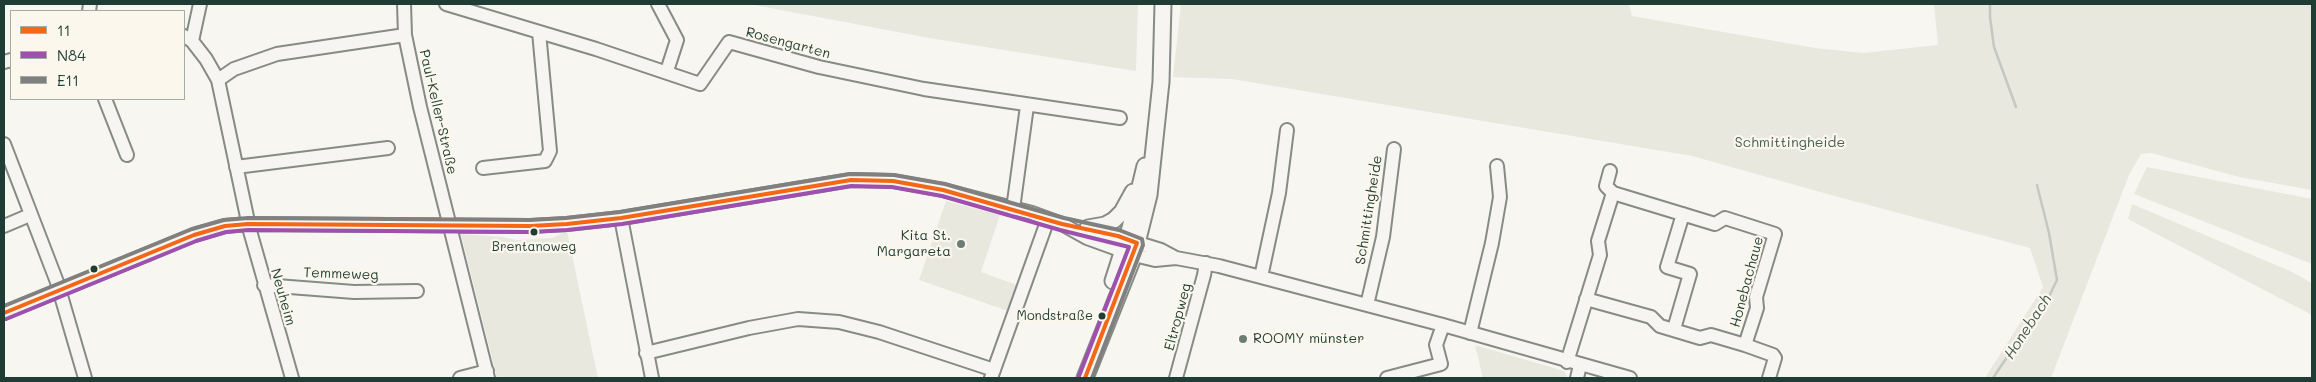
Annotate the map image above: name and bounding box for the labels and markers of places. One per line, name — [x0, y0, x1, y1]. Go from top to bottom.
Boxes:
marker: Brentanoweg — [529, 227, 539, 237]
place label: Kita St. Margareta — [877, 228, 951, 260]
marker: Kita St. Margareta — [955, 238, 967, 250]
place label: Brentanoweg — [492, 239, 576, 255]
unlabelled marker — [89, 264, 99, 274]
place label: Mondstraße — [1017, 308, 1093, 324]
marker: Mondstraße — [1097, 311, 1107, 321]
place label: ROOMY münster — [1253, 331, 1364, 347]
marker: ROOMY münster — [1237, 333, 1249, 345]

